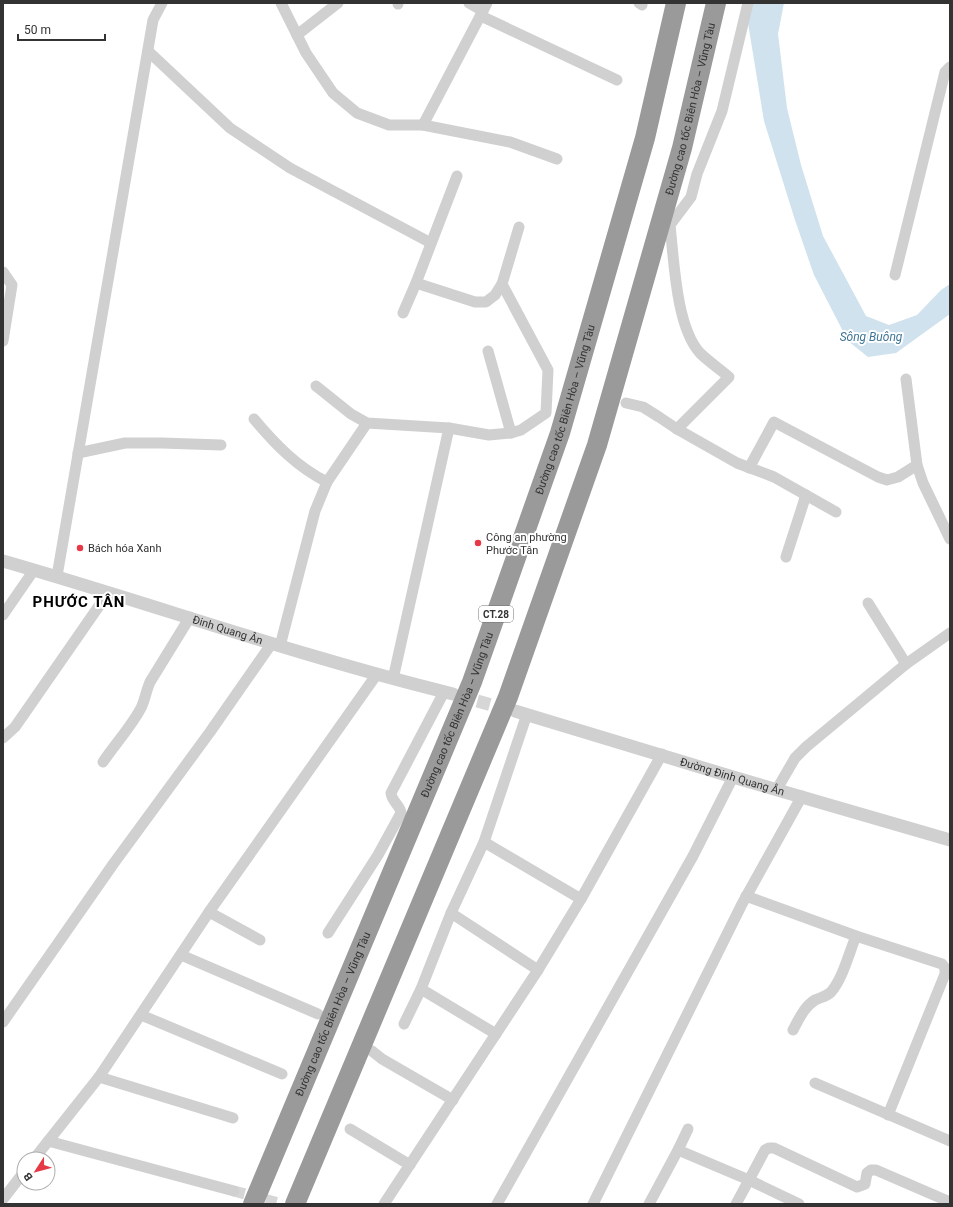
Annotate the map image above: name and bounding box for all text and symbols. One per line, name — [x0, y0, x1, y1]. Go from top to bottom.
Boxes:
scale bar — [18, 16, 105, 42]
street label: Đường cao tốc Biên Hòa – Vũng Tàu — [662, 21, 718, 197]
text: 50 m — [24, 23, 51, 37]
street label: Đường cao tốc Biên Hòa – Vũng Tàu — [532, 323, 597, 496]
water label: Sông Buông — [840, 330, 903, 344]
place label: Công an phường Phước Tân — [486, 531, 567, 557]
marker: Công an phường Phước Tân — [473, 538, 483, 548]
place label: Bách hóa Xanh — [88, 542, 161, 555]
marker: Bách hóa Xanh — [75, 543, 85, 553]
district label: PHƯỚC TÂN — [33, 593, 125, 611]
road number: CT.28 — [479, 606, 513, 622]
street label: Đinh Quang Ân — [191, 613, 264, 647]
street label: Đường cao tốc Biên Hòa – Vũng Tàu — [418, 630, 496, 800]
street label: Đường Đinh Quang Ân — [679, 755, 786, 798]
street label: Đường cao tốc Biên Hòa – Vũng Tàu — [292, 930, 373, 1098]
north arrow — [16, 1151, 56, 1191]
text: B — [21, 1170, 36, 1183]

